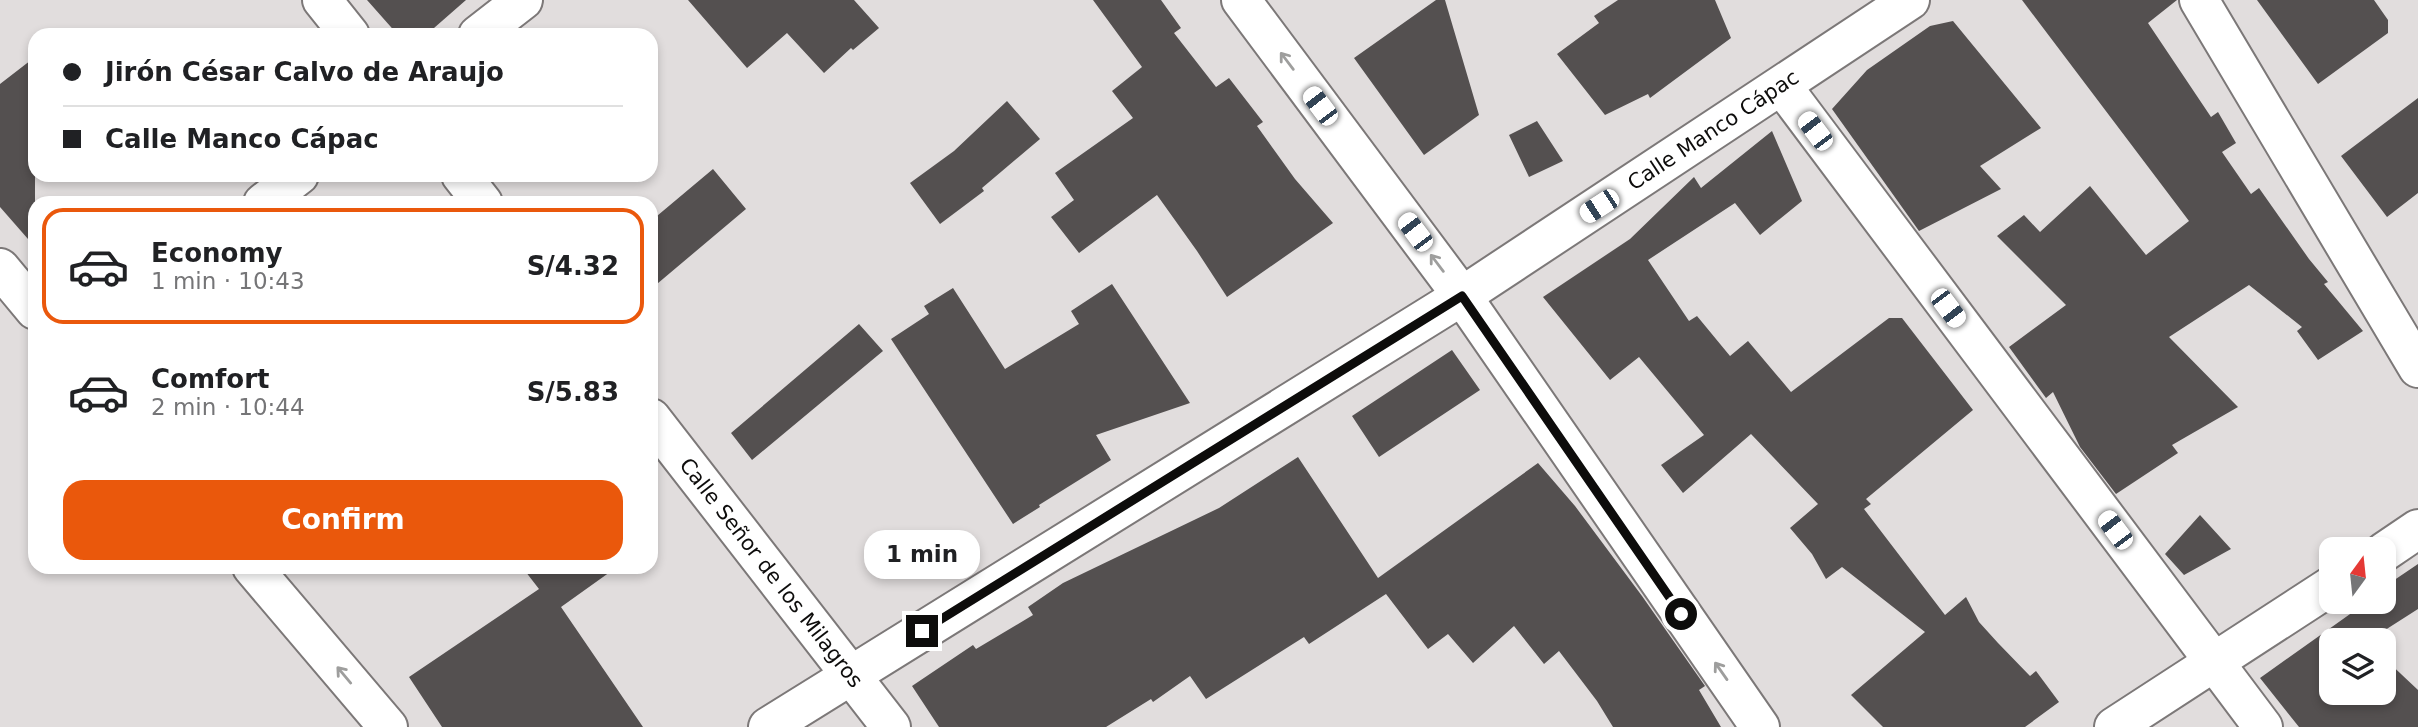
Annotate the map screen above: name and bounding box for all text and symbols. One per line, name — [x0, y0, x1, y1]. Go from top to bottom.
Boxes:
one-way arrow — [1279, 52, 1294, 71]
text: Jirón César Calvo de Araujo — [105, 57, 504, 87]
street label: Calle Manco Cápac — [1623, 65, 1803, 195]
car — [1299, 83, 1342, 129]
car — [1794, 108, 1837, 154]
text: Calle Manco Cápac — [105, 124, 379, 154]
car — [1576, 186, 1623, 226]
car — [1394, 209, 1437, 255]
icon: car — [67, 235, 130, 298]
text: Economy — [151, 238, 282, 268]
text: S/4.32 — [527, 251, 619, 281]
one-way arrow — [1430, 254, 1445, 273]
text: 1 min · 10:43 — [151, 268, 305, 294]
car — [1927, 285, 1970, 331]
icon: car — [67, 361, 130, 424]
text: Comfort — [151, 364, 269, 394]
text: S/5.83 — [527, 377, 619, 407]
text: 2 min · 10:44 — [151, 394, 305, 420]
street label: Calle Señor de los Milagros — [675, 453, 868, 692]
button: Confirm — [63, 480, 623, 560]
car — [2094, 507, 2137, 553]
callout: 1 min — [864, 530, 980, 578]
north arrow — [2319, 537, 2396, 614]
map controls — [2319, 537, 2396, 705]
text: 1 min — [886, 541, 958, 567]
route start — [1665, 598, 1697, 630]
route end — [906, 615, 938, 647]
button: layers — [2319, 628, 2396, 705]
one-way arrow — [1714, 662, 1728, 681]
one-way arrow — [336, 666, 352, 684]

